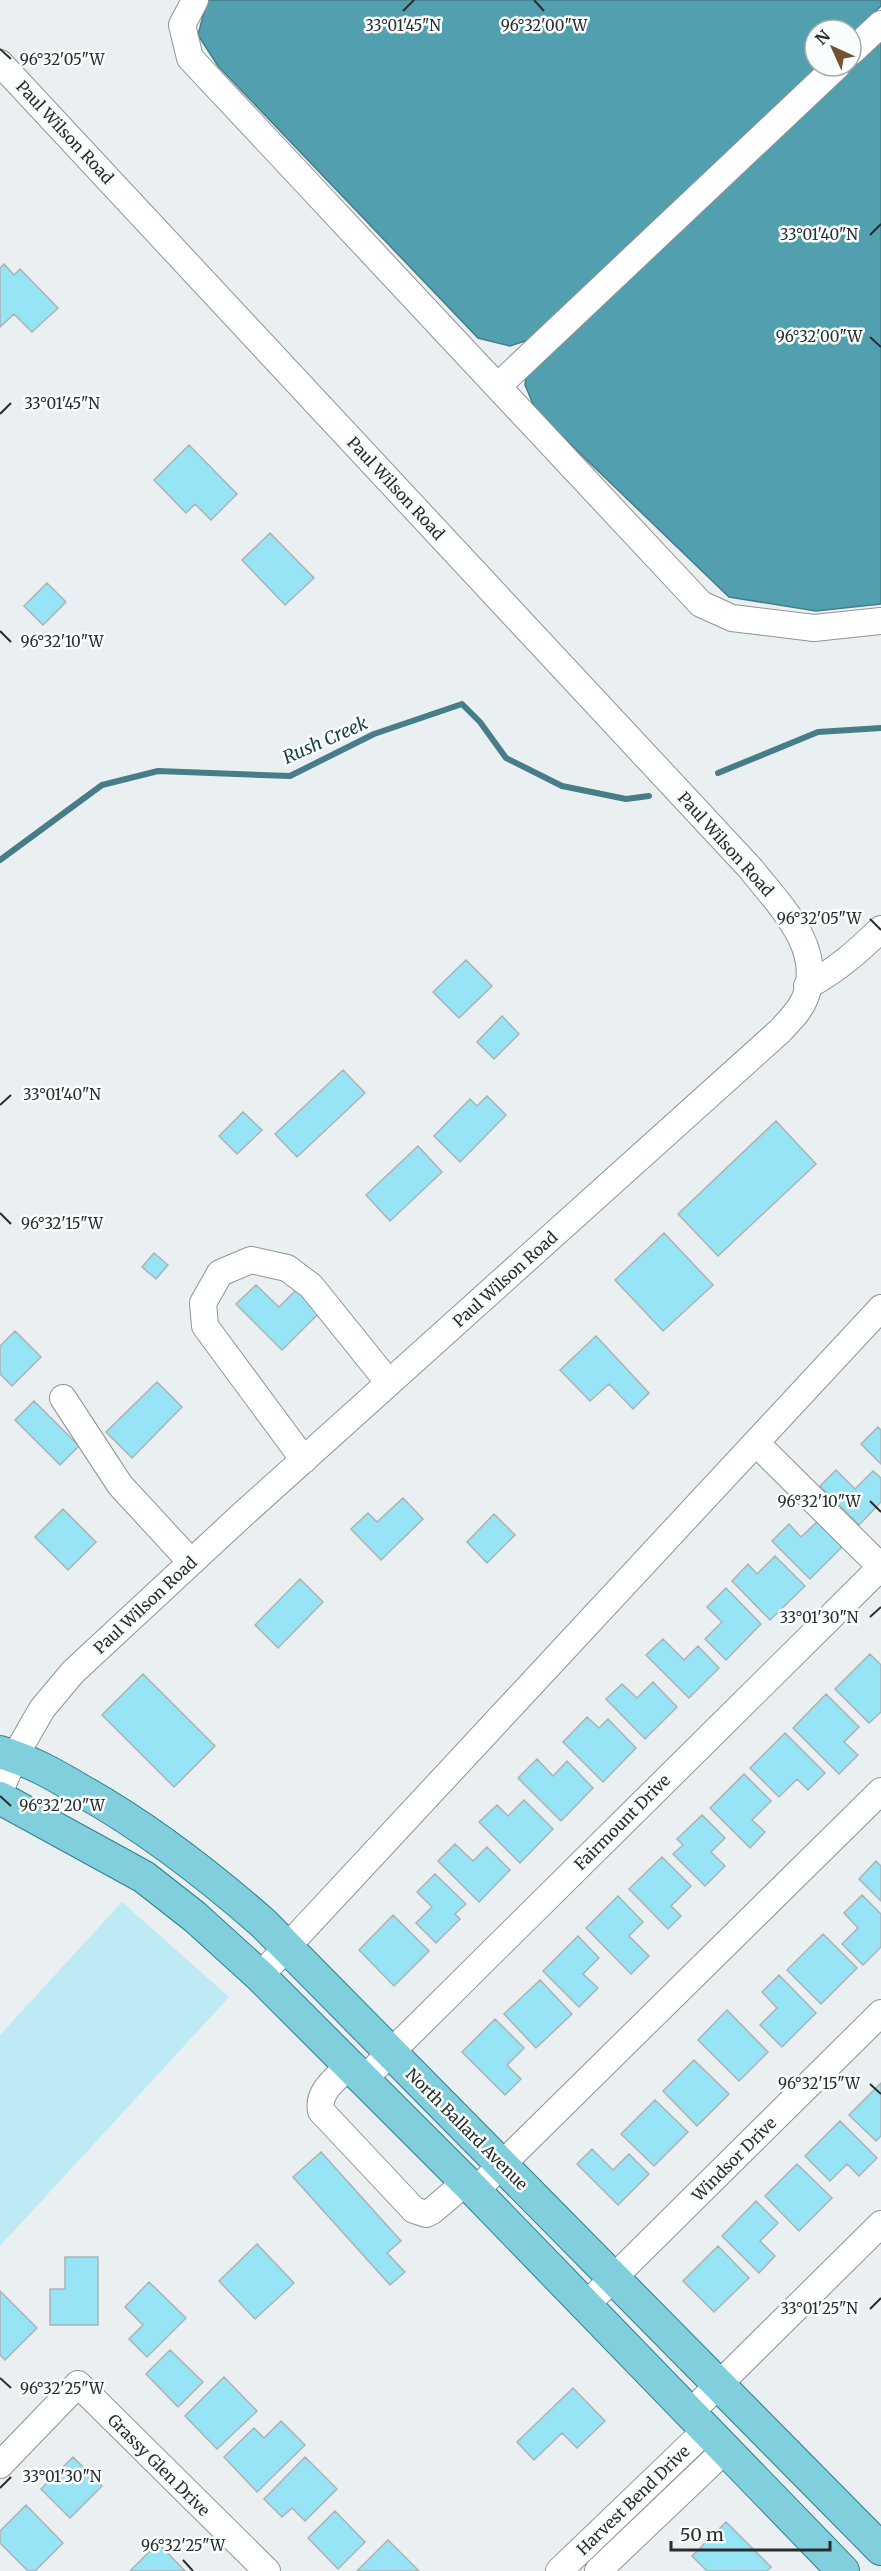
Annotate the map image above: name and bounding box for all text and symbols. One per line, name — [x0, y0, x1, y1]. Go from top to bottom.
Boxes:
text: 33°01'45"N — [365, 16, 441, 35]
text: 96°32'00"W — [501, 16, 588, 35]
north arrow — [803, 18, 863, 78]
text: N — [811, 26, 834, 49]
text: 96°32'05"W — [20, 50, 105, 69]
street label: Paul Wilson Road — [12, 76, 118, 188]
text: 33°01'40"N — [780, 225, 858, 244]
text: 96°32'00"W — [776, 327, 863, 346]
text: 33°01'45"N — [24, 394, 100, 413]
street label: Paul Wilson Road — [343, 432, 449, 544]
text: 96°32'10"W — [20, 632, 105, 651]
water label: Rush Creek — [279, 711, 371, 769]
street label: Paul Wilson Road — [674, 788, 778, 901]
text: 96°32'05"W — [777, 909, 862, 928]
text: 33°01'40"N — [23, 1085, 101, 1104]
text: 96°32'15"W — [21, 1214, 104, 1233]
street label: Paul Wilson Road — [449, 1227, 562, 1331]
text: 96°32'10"W — [777, 1492, 862, 1511]
street label: Paul Wilson Road — [89, 1552, 201, 1658]
text: 33°01'30"N — [780, 1608, 859, 1627]
street label: Fairmount Drive — [570, 1770, 674, 1874]
text: 96°32'20"W — [19, 1796, 106, 1815]
street label: North Ballard Avenue — [402, 2064, 532, 2194]
text: 96°32'15"W — [778, 2074, 861, 2093]
street label: Windsor Drive — [687, 2113, 780, 2206]
text: 33°01'25"N — [780, 2299, 858, 2318]
text: 96°32'25"W — [20, 2379, 105, 2398]
street label: Grassy Glen Drive — [104, 2410, 214, 2520]
street label: Harvest Bend Drive — [572, 2441, 694, 2559]
text: 33°01'30"N — [23, 2467, 102, 2486]
scale bar — [671, 2514, 830, 2552]
text: 50 m — [680, 2523, 724, 2546]
text: 96°32'25"W — [141, 2536, 226, 2555]

